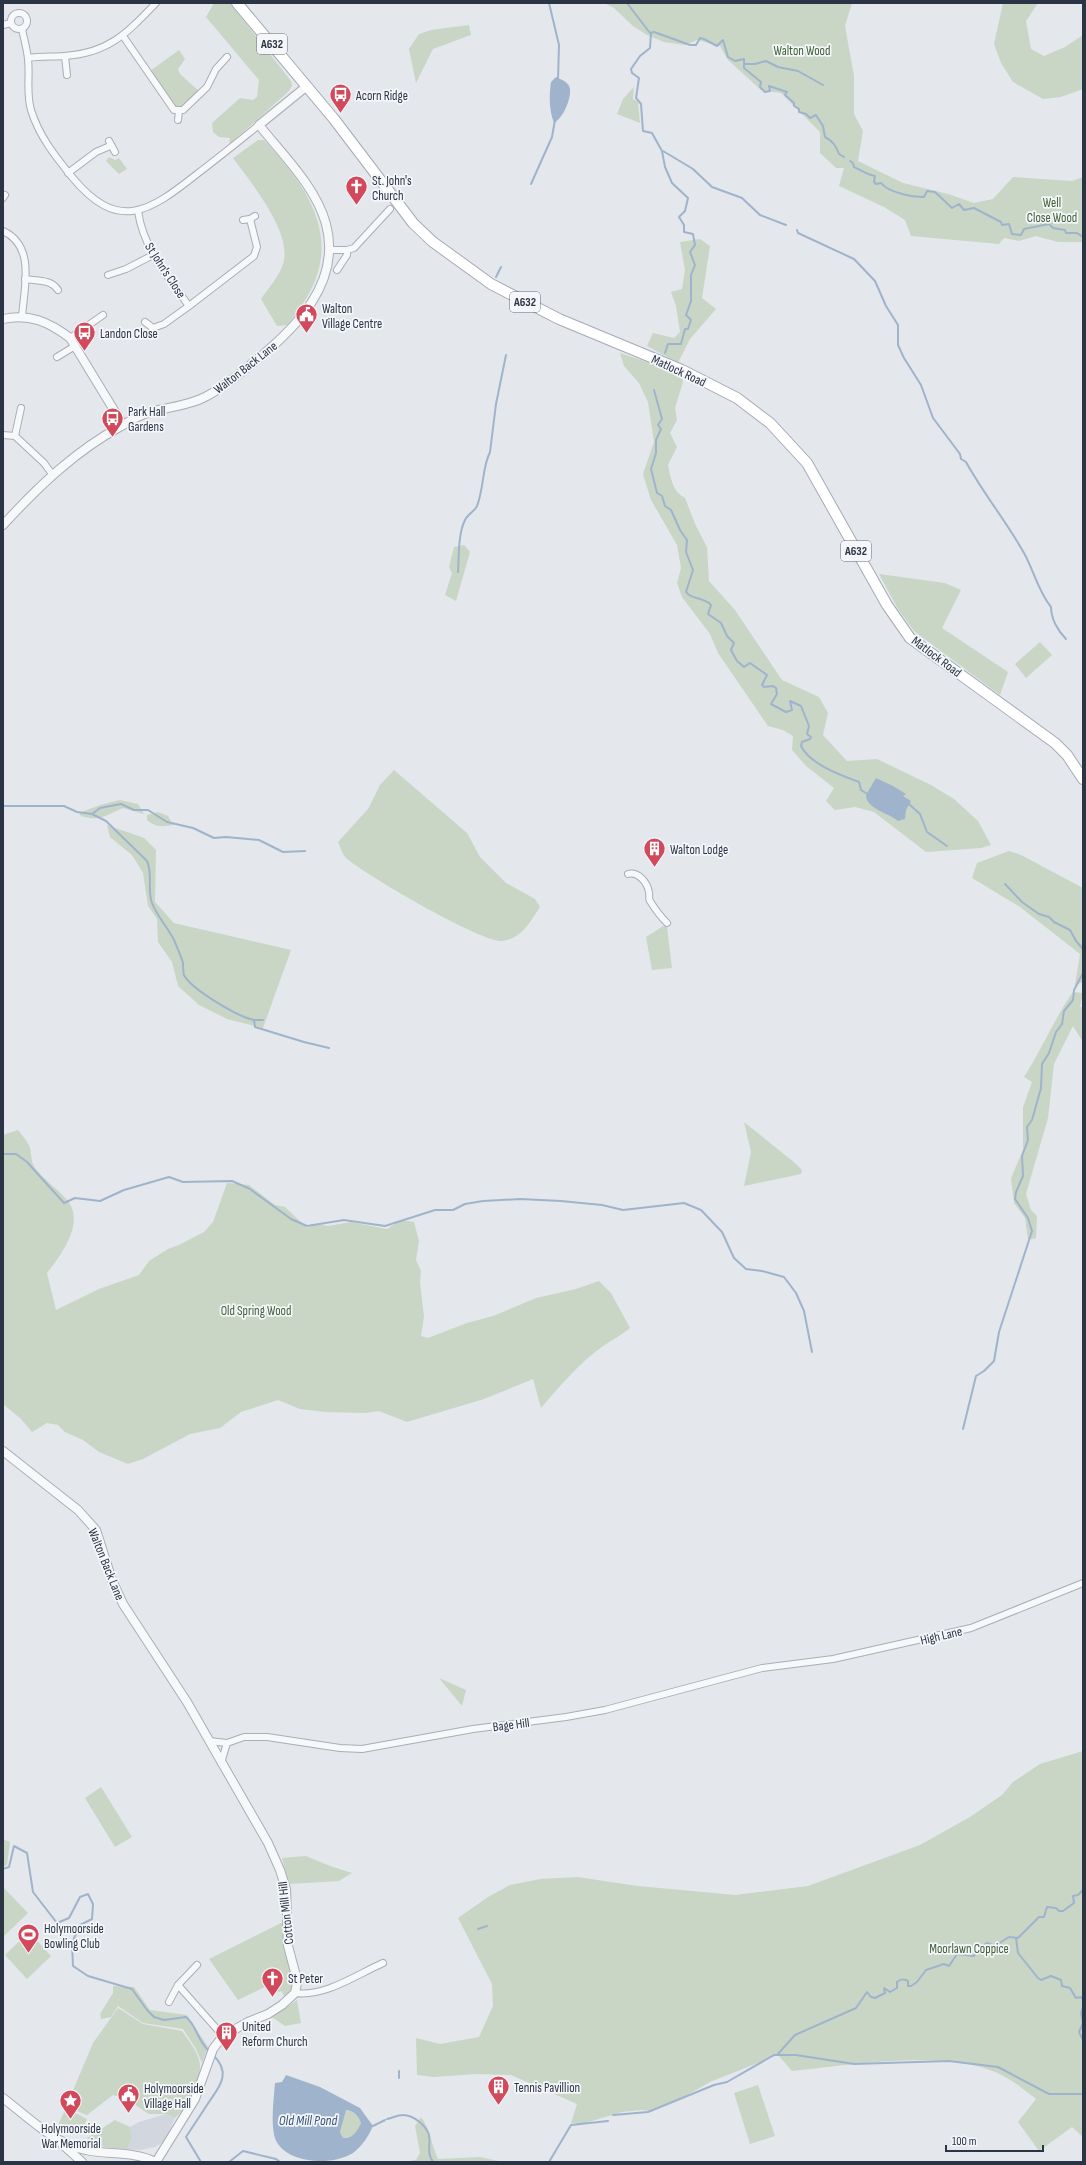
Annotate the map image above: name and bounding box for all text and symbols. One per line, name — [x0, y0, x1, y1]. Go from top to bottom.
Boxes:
road number: A632 — [257, 34, 287, 54]
park label: Walton Wood — [774, 43, 830, 59]
bus stop icon: Acorn Ridge — [327, 82, 353, 115]
place label: Acorn Ridge — [355, 88, 408, 104]
place label: St. John's Church — [372, 173, 412, 204]
church icon: St. John's Church — [343, 174, 369, 207]
park label: Well Close Wood — [1027, 195, 1077, 226]
street label: St John's Close — [141, 240, 189, 301]
road number: A632 — [510, 292, 540, 312]
place label: Walton Village Centre — [322, 301, 382, 332]
public building icon: Walton Village Centre — [294, 302, 320, 335]
bus stop icon: Landon Close — [72, 320, 98, 353]
place label: Landon Close — [100, 326, 158, 342]
street label: Walton Back Lane — [211, 338, 281, 398]
street label: Matlock Road — [649, 351, 708, 390]
place label: Park Hall Gardens — [128, 404, 166, 435]
bus stop icon: Park Hall Gardens — [100, 405, 126, 438]
road number: A632 — [841, 541, 871, 561]
street label: Matlock Road — [908, 633, 965, 681]
building icon: Walton Lodge — [641, 836, 667, 869]
place label: Walton Lodge — [670, 842, 728, 858]
park label: Old Spring Wood — [221, 1303, 291, 1319]
street label: Walton Back Lane — [84, 1526, 128, 1603]
street label: High Lane — [919, 1623, 964, 1649]
street label: Bage Hill — [492, 1715, 531, 1735]
street label: Cotton Mill Hill — [275, 1881, 297, 1945]
place label: Holymoorside Bowling Club — [44, 1921, 104, 1952]
sports icon: Holymoorside Bowling Club — [15, 1922, 41, 1955]
park label: Moorlawn Coppice — [929, 1941, 1009, 1957]
church icon: St Peter — [259, 1965, 285, 1998]
place label: St Peter — [288, 1971, 323, 1987]
place label: United Reform Church — [242, 2019, 308, 2050]
building icon: United Reform Church — [214, 2020, 240, 2053]
building icon: Tennis Pavillion — [485, 2074, 511, 2107]
place label: Tennis Pavillion — [514, 2080, 580, 2096]
place label: Holymoorside Village Hall — [144, 2081, 204, 2112]
public building icon: Holymoorside Village Hall — [115, 2082, 141, 2115]
place icon: Holymoorside War Memorial — [58, 2087, 84, 2120]
water label: Old Mill Pond — [279, 2112, 338, 2129]
place label: Holymoorside War Memorial — [41, 2121, 101, 2152]
scale bar — [946, 2127, 1043, 2153]
text: 100 m — [952, 2134, 977, 2149]

